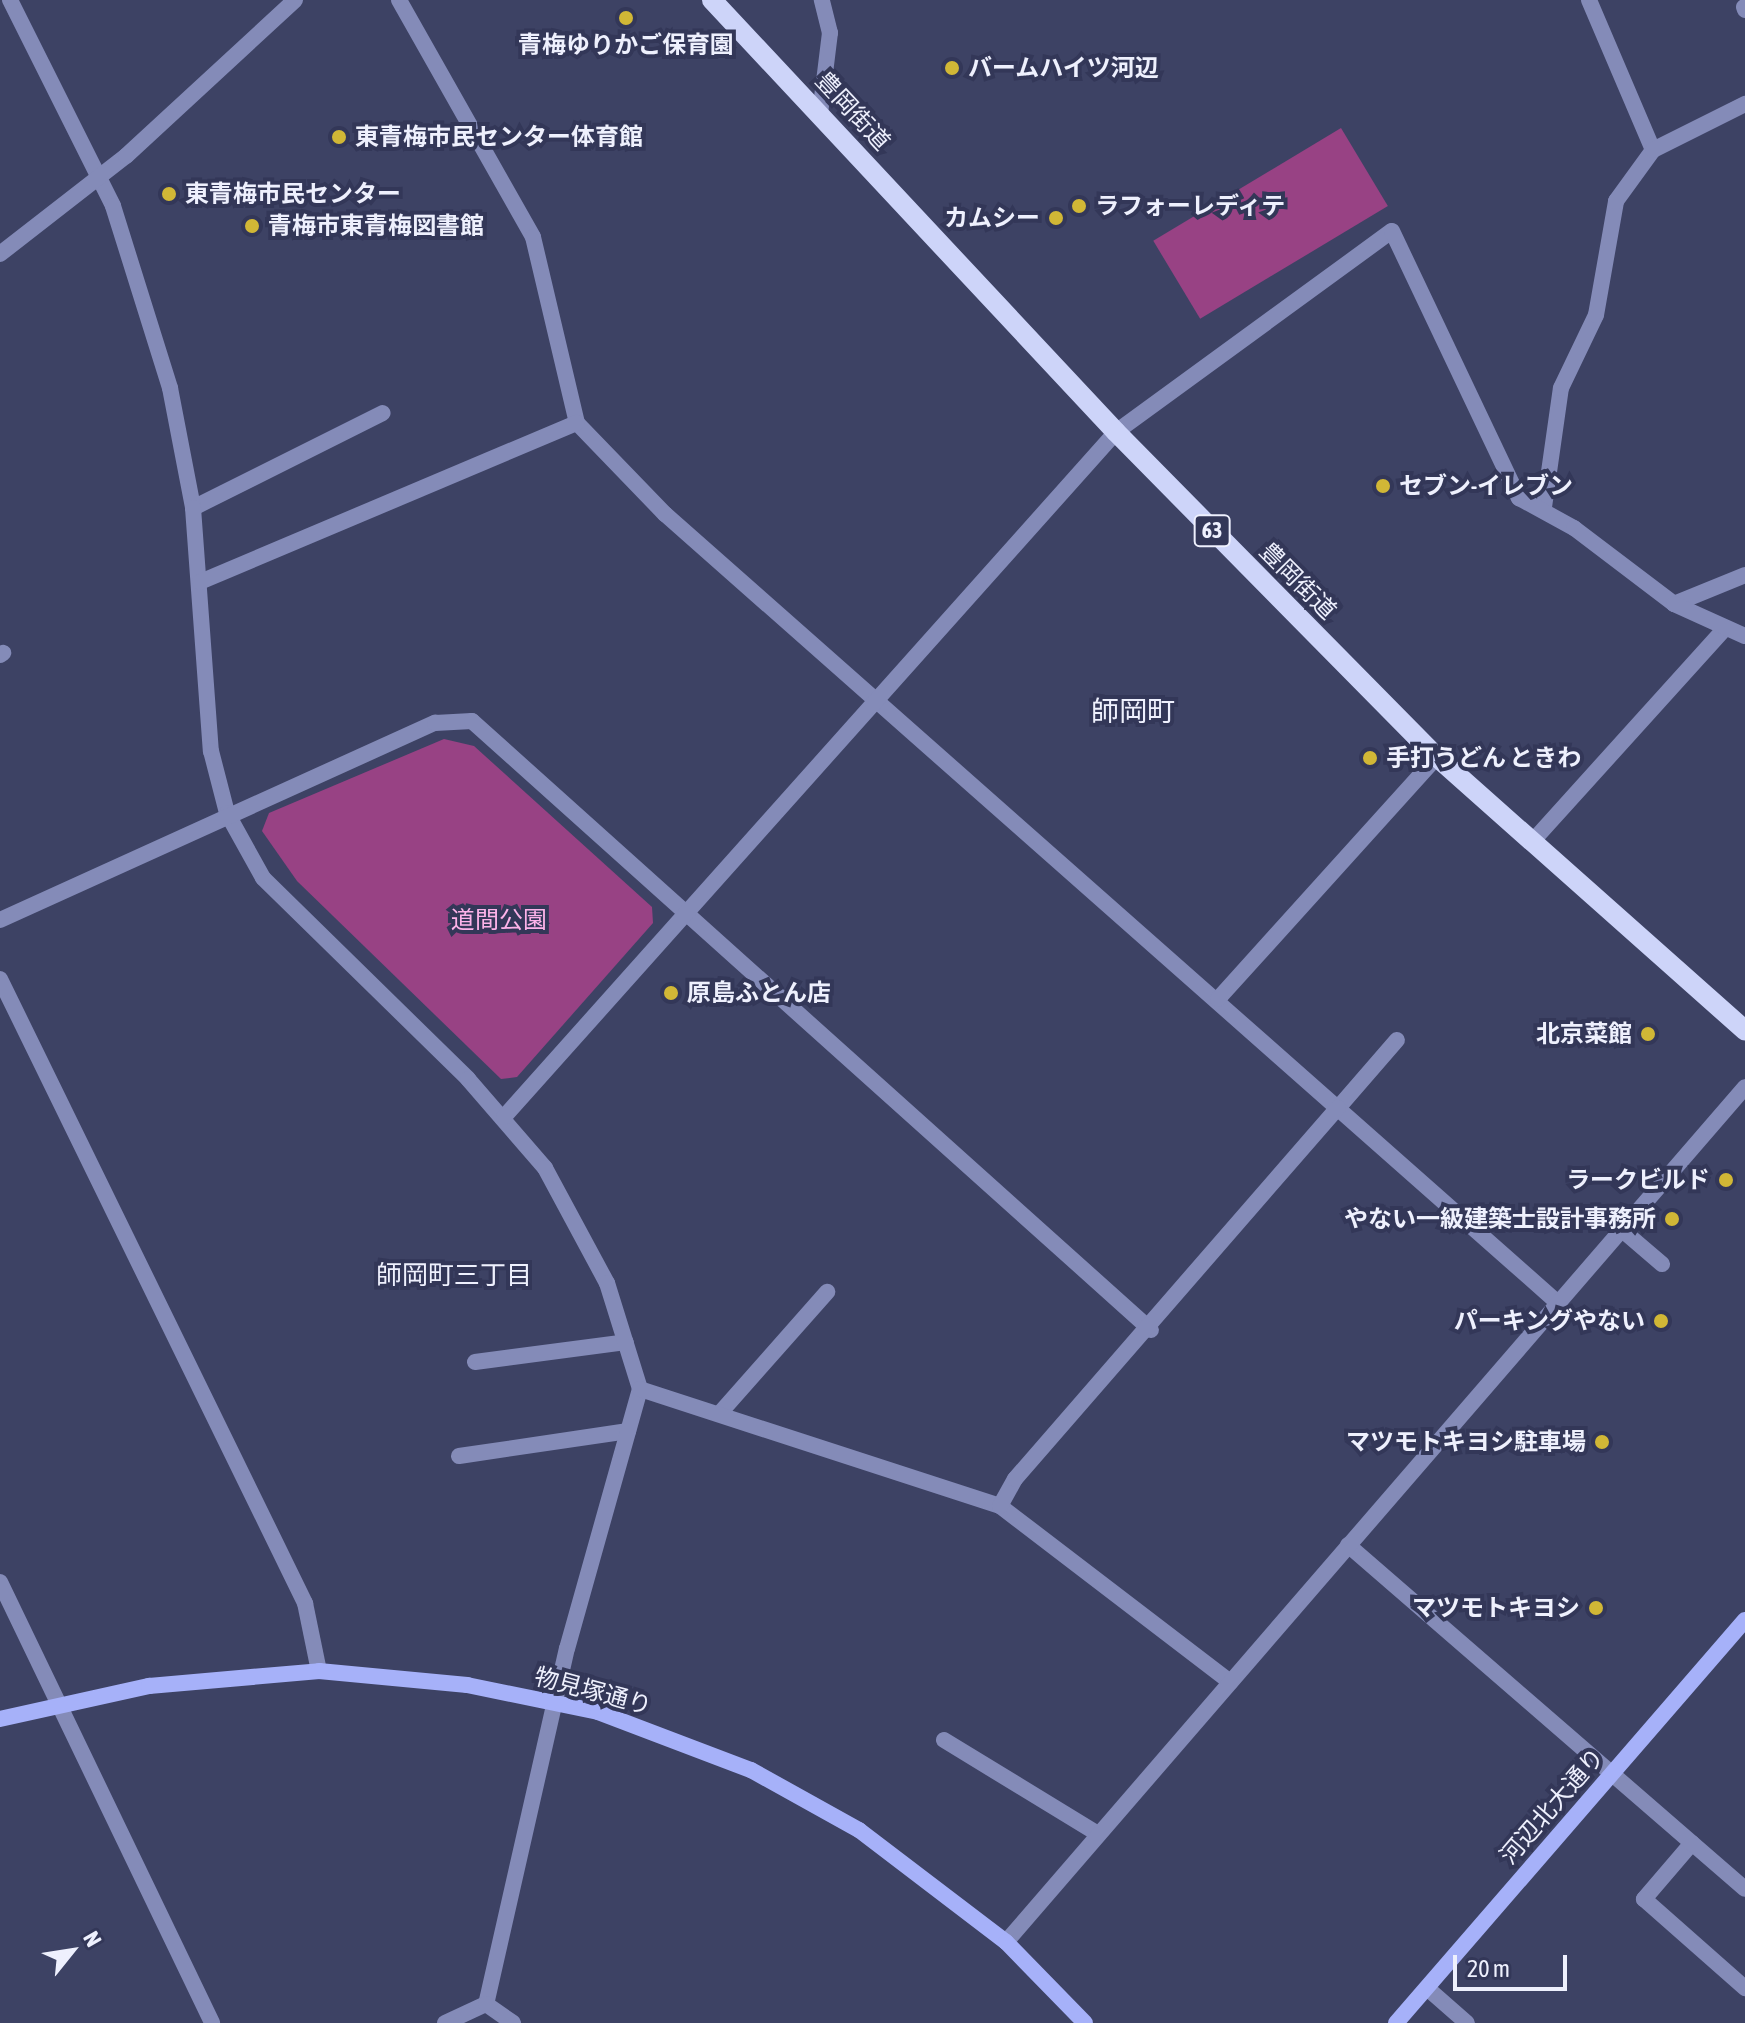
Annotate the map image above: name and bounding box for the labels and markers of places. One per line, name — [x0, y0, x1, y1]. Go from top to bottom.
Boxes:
marker: 青梅ゆりかご保育園 — [617, 9, 635, 27]
place label: 青梅ゆりかご保育園 — [518, 31, 734, 59]
place label: バームハイツ河辺 — [968, 54, 1160, 82]
marker: バームハイツ河辺 — [943, 59, 961, 77]
place label: 東青梅市民センター体育館 — [355, 123, 643, 151]
marker: 東青梅市民センター体育館 — [330, 128, 348, 146]
place label: 東青梅市民センター — [185, 180, 401, 208]
marker: 東青梅市民センター — [160, 185, 178, 203]
place label: ラフォーレディテ — [1095, 192, 1287, 220]
marker: ラフォーレディテ — [1070, 197, 1088, 215]
place label: カムシー — [944, 204, 1040, 232]
marker: カムシー — [1047, 209, 1065, 227]
place label: 青梅市東青梅図書館 — [268, 212, 484, 240]
marker: 青梅市東青梅図書館 — [243, 217, 261, 235]
place label: セブン-イレブン — [1399, 472, 1573, 500]
marker: セブン-イレブン — [1374, 477, 1392, 495]
place label: 手打うどん ときわ — [1386, 744, 1581, 772]
marker: 手打うどん ときわ — [1361, 749, 1379, 767]
place label: 原島ふとん店 — [687, 979, 831, 1007]
marker: 原島ふとん店 — [662, 984, 680, 1002]
place label: 北京菜館 — [1536, 1020, 1632, 1048]
marker: 北京菜館 — [1639, 1025, 1657, 1043]
place label: ラークビルド — [1566, 1166, 1710, 1194]
marker: ラークビルド — [1717, 1171, 1735, 1189]
place label: やない一級建築士設計事務所 — [1344, 1205, 1656, 1233]
marker: やない一級建築士設計事務所 — [1663, 1210, 1681, 1228]
place label: パーキングやない — [1453, 1307, 1645, 1335]
marker: パーキングやない — [1652, 1312, 1670, 1330]
place label: マツモトキヨシ駐車場 — [1346, 1428, 1586, 1456]
marker: マツモトキヨシ駐車場 — [1593, 1433, 1611, 1451]
place label: マツモトキヨシ — [1412, 1594, 1580, 1622]
marker: マツモトキヨシ — [1587, 1599, 1605, 1617]

